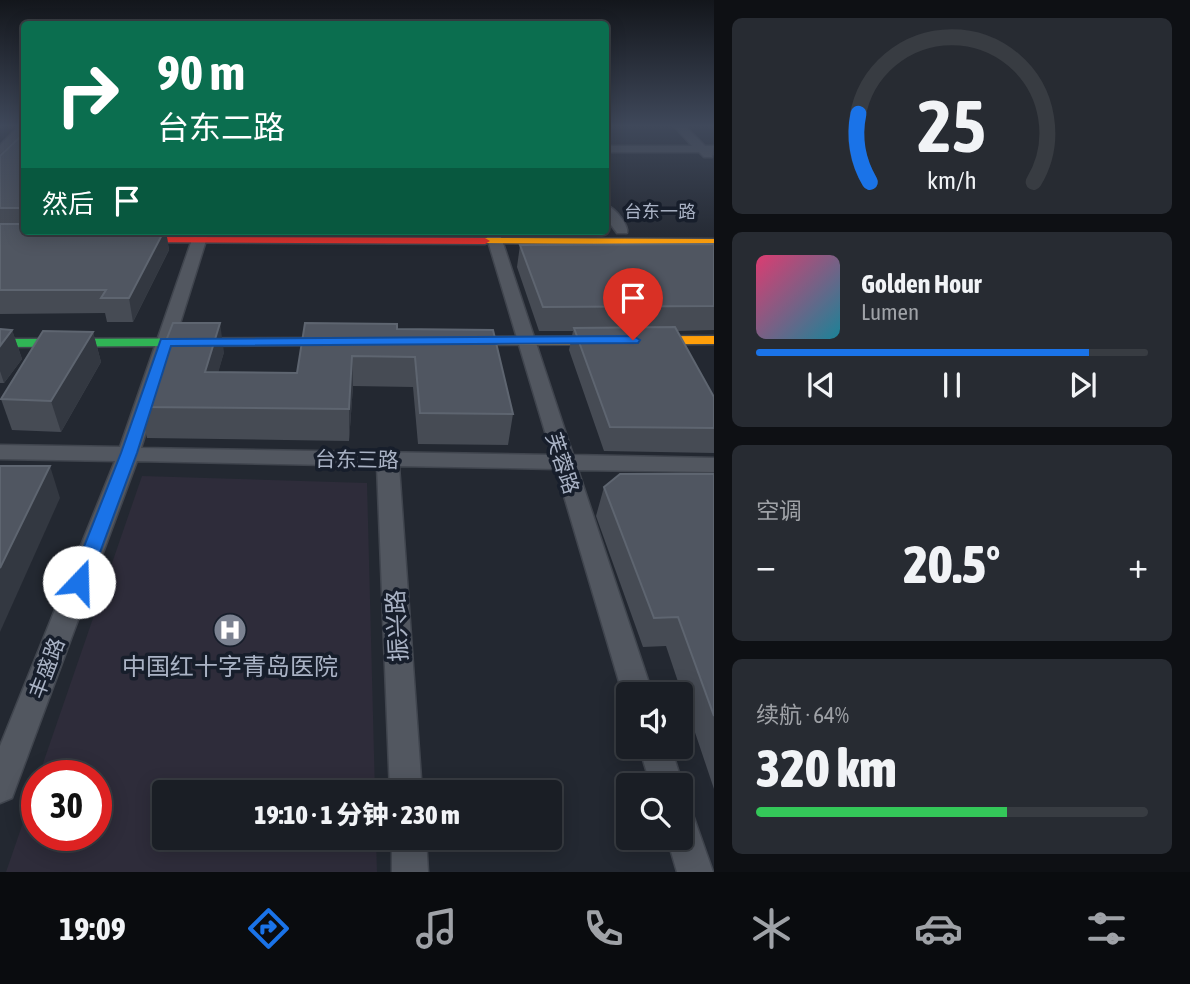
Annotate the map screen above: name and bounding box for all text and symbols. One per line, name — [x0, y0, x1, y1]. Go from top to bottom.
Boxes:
text: 90 m — [157, 44, 245, 100]
icon: right — [42, 49, 133, 140]
text: 25 — [918, 84, 986, 167]
text: 台东二路 — [157, 109, 285, 146]
text: km/h — [927, 166, 977, 194]
icon: arrive — [108, 182, 146, 220]
text: 然后 — [42, 189, 94, 219]
street label: 台东一路 — [624, 201, 696, 222]
pin — [603, 268, 663, 340]
text: Golden Hour — [861, 269, 981, 299]
icon: arrive — [614, 279, 652, 317]
text: Lumen — [861, 299, 919, 325]
icon: previous — [802, 366, 840, 404]
icon: pause — [933, 366, 971, 404]
icon: next — [1064, 366, 1102, 404]
street label: 芙蓉路 — [542, 429, 584, 497]
street label: 台东三路 — [315, 446, 399, 472]
text: 空调 — [756, 498, 802, 524]
text: 20.5° — [904, 534, 1000, 594]
text: − — [756, 543, 776, 586]
text: + — [1128, 543, 1148, 586]
position arrow — [42, 545, 116, 619]
street label: 振兴路 — [382, 589, 412, 663]
hospital icon: 中国红十字青岛医院 — [211, 611, 249, 649]
street label: 丰盛路 — [24, 634, 68, 702]
place label: 中国红十字青岛医院 — [122, 653, 338, 680]
map controls — [616, 682, 693, 850]
button: sound — [616, 682, 693, 759]
text: 续航 · 64% — [756, 702, 849, 728]
text: 320 km — [756, 738, 897, 798]
speed limit sign: 30 — [21, 760, 112, 851]
button: search — [616, 773, 693, 850]
text: 19:10 · 1 分钟 · 230 m — [254, 800, 460, 830]
icon: directions — [244, 904, 293, 953]
icon: music — [412, 904, 461, 953]
icon: phone — [579, 904, 628, 953]
icon: climate — [747, 904, 796, 953]
icon: car — [914, 904, 963, 953]
icon: filters — [1082, 904, 1131, 953]
text: 19:09 — [59, 910, 126, 947]

